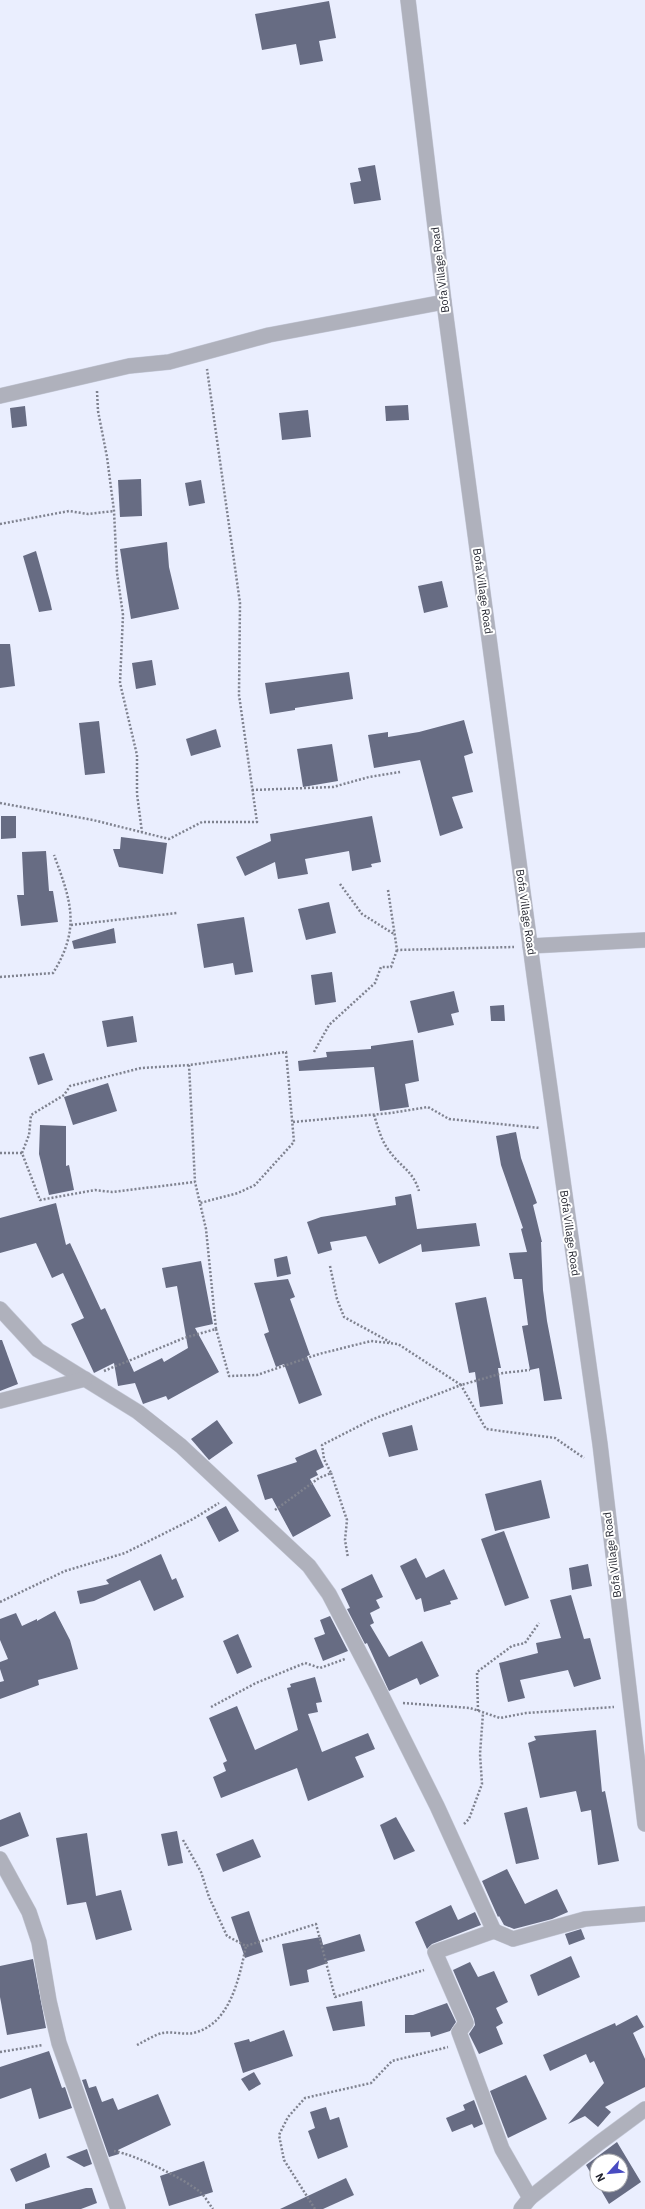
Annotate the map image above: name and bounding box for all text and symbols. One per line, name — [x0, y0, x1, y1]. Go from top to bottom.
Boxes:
street label: Bofa Village Road — [428, 226, 452, 314]
street label: Bofa Village Road — [470, 547, 496, 635]
street label: Bofa Village Road — [513, 868, 539, 956]
street label: Bofa Village Road — [557, 1189, 583, 1277]
street label: Bofa Village Road — [600, 1511, 624, 1599]
north arrow — [589, 2153, 629, 2193]
text: N — [592, 2171, 608, 2184]

